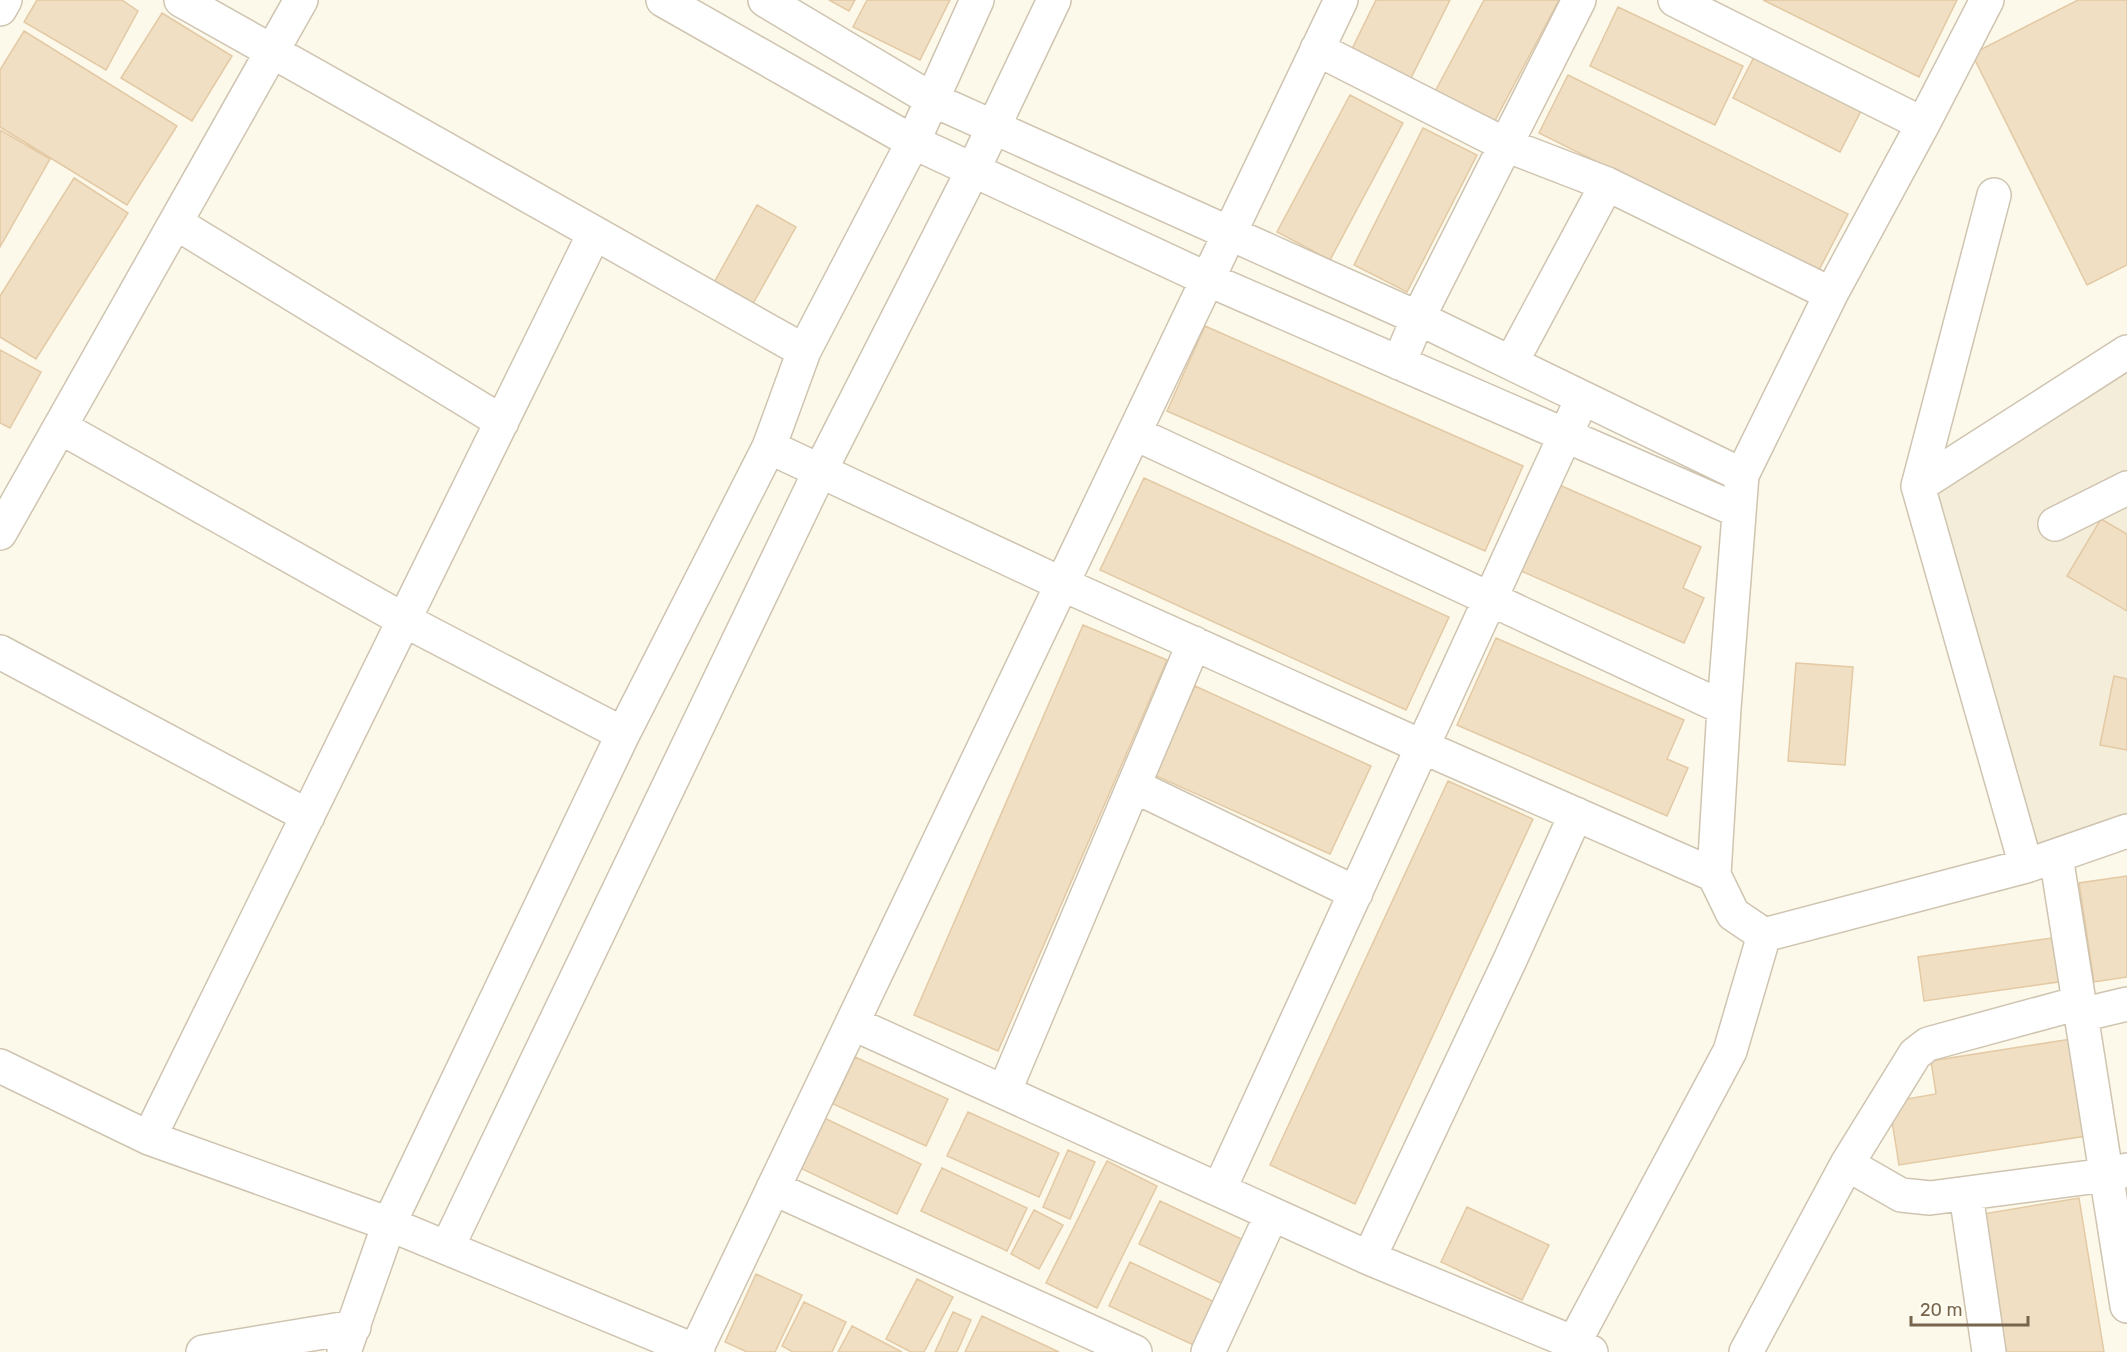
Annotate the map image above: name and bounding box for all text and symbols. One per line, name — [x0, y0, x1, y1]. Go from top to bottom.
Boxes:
scale bar — [1911, 1289, 2028, 1327]
text: 20 m — [1920, 1299, 1962, 1321]

